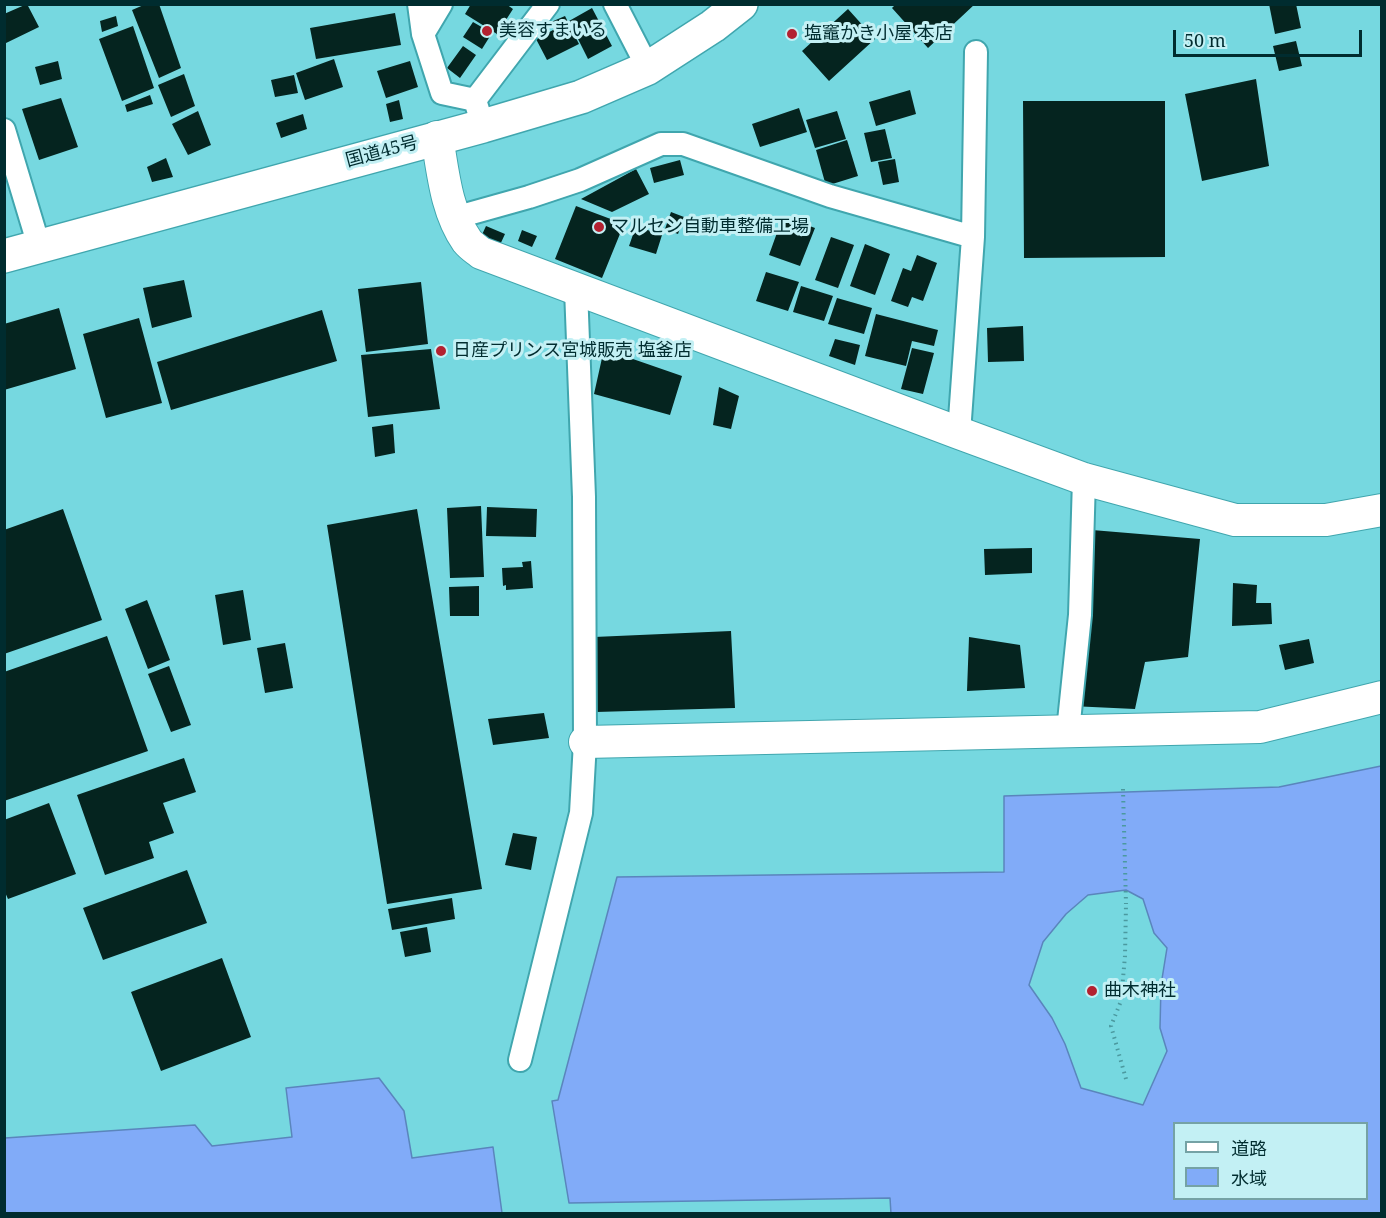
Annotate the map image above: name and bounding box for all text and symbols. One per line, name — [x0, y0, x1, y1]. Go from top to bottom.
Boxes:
scale bar — [1176, 18, 1365, 56]
place label: 美容すまいる — [499, 20, 607, 42]
place label: 塩竈かき小屋 本店 — [804, 23, 953, 45]
marker: 美容すまいる — [480, 24, 494, 38]
marker: 塩竈かき小屋 本店 — [785, 27, 799, 41]
text: 50 m — [1184, 28, 1226, 52]
street label: 国道45号 — [343, 132, 421, 172]
place label: マルセン自動車整備工場 — [611, 216, 809, 238]
marker: マルセン自動車整備工場 — [592, 220, 606, 234]
place label: 日産プリンス宮城販売 塩釜店 — [453, 340, 692, 362]
marker: 日産プリンス宮城販売 塩釜店 — [434, 344, 448, 358]
place label: 曲木神社 — [1104, 980, 1176, 1002]
marker: 曲木神社 — [1085, 984, 1099, 998]
legend — [1173, 1122, 1368, 1200]
text: 道路 — [1231, 1136, 1267, 1160]
text: 水域 — [1231, 1166, 1267, 1190]

